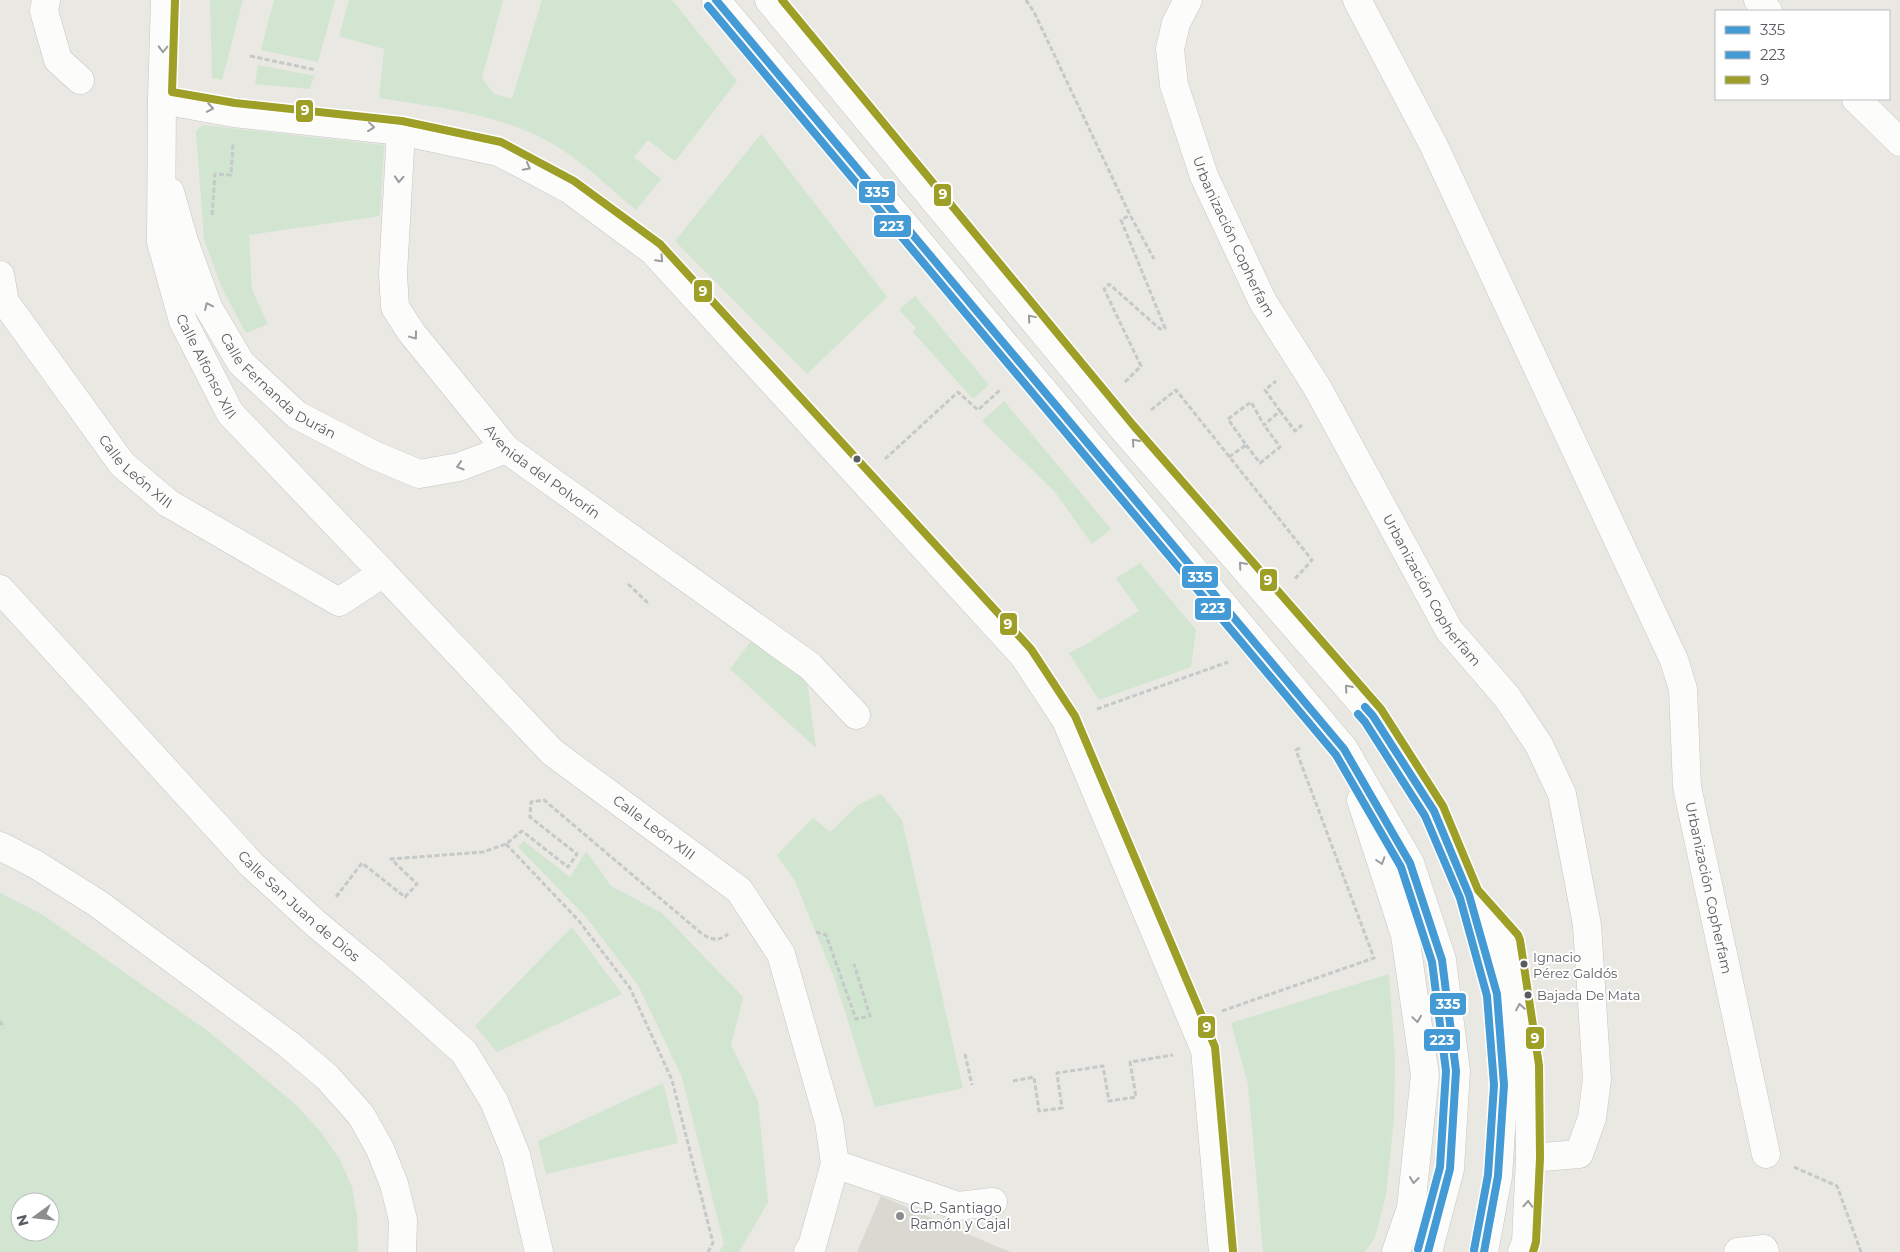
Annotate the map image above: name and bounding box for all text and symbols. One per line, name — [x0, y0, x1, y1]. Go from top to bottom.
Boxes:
legend — [1715, 10, 1890, 100]
text: 335 — [1760, 20, 1785, 39]
one-way arrow — [158, 45, 169, 53]
text: 223 — [1760, 45, 1786, 64]
text: 9 — [1760, 70, 1769, 89]
line badge: 9 — [295, 99, 314, 123]
text: 9 — [301, 101, 310, 119]
one-way arrow — [205, 103, 214, 113]
one-way arrow — [367, 121, 375, 132]
street label: Urbanización Copherfam — [1189, 154, 1279, 320]
one-way arrow — [522, 161, 531, 171]
one-way arrow — [393, 175, 404, 183]
line badge: 335 — [858, 180, 896, 204]
text: 335 — [864, 183, 889, 201]
line badge: 9 — [933, 183, 952, 207]
text: 9 — [939, 185, 948, 203]
line badge: 223 — [873, 214, 912, 238]
text: 223 — [880, 217, 904, 235]
one-way arrow — [654, 254, 663, 263]
line badge: 9 — [693, 279, 713, 303]
text: 9 — [699, 282, 708, 300]
one-way arrow — [204, 302, 215, 311]
street label: Calle Alfonso XIII — [173, 312, 240, 423]
one-way arrow — [1028, 314, 1037, 323]
street label: Calle Fernanda Durán — [216, 329, 339, 443]
one-way arrow — [409, 330, 417, 339]
street label: Avenida del Polvorín — [481, 421, 604, 522]
street label: Calle León XIII — [95, 431, 175, 512]
one-way arrow — [1132, 439, 1141, 448]
unlabelled marker — [852, 454, 862, 464]
one-way arrow — [456, 460, 465, 470]
street label: Urbanización Copherfam — [1379, 511, 1485, 670]
one-way arrow — [1239, 562, 1248, 571]
line badge: 335 — [1181, 565, 1219, 589]
text: 335 — [1187, 568, 1212, 586]
line badge: 9 — [1259, 568, 1278, 592]
text: 9 — [1264, 571, 1273, 589]
line badge: 223 — [1194, 597, 1232, 621]
text: 223 — [1201, 599, 1225, 617]
line badge: 9 — [999, 612, 1018, 636]
text: 9 — [1004, 615, 1013, 633]
one-way arrow — [1345, 684, 1354, 693]
street label: Calle León XIII — [609, 791, 699, 864]
street label: Urbanización Copherfam — [1681, 800, 1736, 976]
street label: Calle San Juan de Dios — [234, 846, 364, 966]
one-way arrow — [1375, 857, 1385, 865]
place label: Ignacio Pérez Galdós — [1533, 949, 1617, 981]
marker: Ignacio Pérez Galdós — [1519, 959, 1529, 969]
place label: Bajada De Mata — [1537, 987, 1640, 1003]
marker: Bajada De Mata — [1523, 990, 1533, 1000]
line badge: 335 — [1429, 992, 1467, 1016]
text: 335 — [1435, 995, 1460, 1013]
one-way arrow — [1515, 1003, 1526, 1011]
line badge: 9 — [1197, 1015, 1216, 1039]
one-way arrow — [1412, 1015, 1422, 1023]
text: 9 — [1203, 1018, 1212, 1036]
line badge: 9 — [1525, 1026, 1545, 1050]
line badge: 223 — [1423, 1028, 1461, 1052]
text: 9 — [1531, 1029, 1540, 1047]
text: 223 — [1430, 1031, 1454, 1049]
one-way arrow — [1409, 1177, 1420, 1185]
north arrow — [10, 1192, 60, 1242]
place label: C.P. Santiago Ramón y Cajal — [910, 1199, 1010, 1233]
one-way arrow — [1522, 1200, 1533, 1208]
marker: C.P. Santiago Ramón y Cajal — [894, 1210, 906, 1222]
text: N — [12, 1213, 33, 1228]

